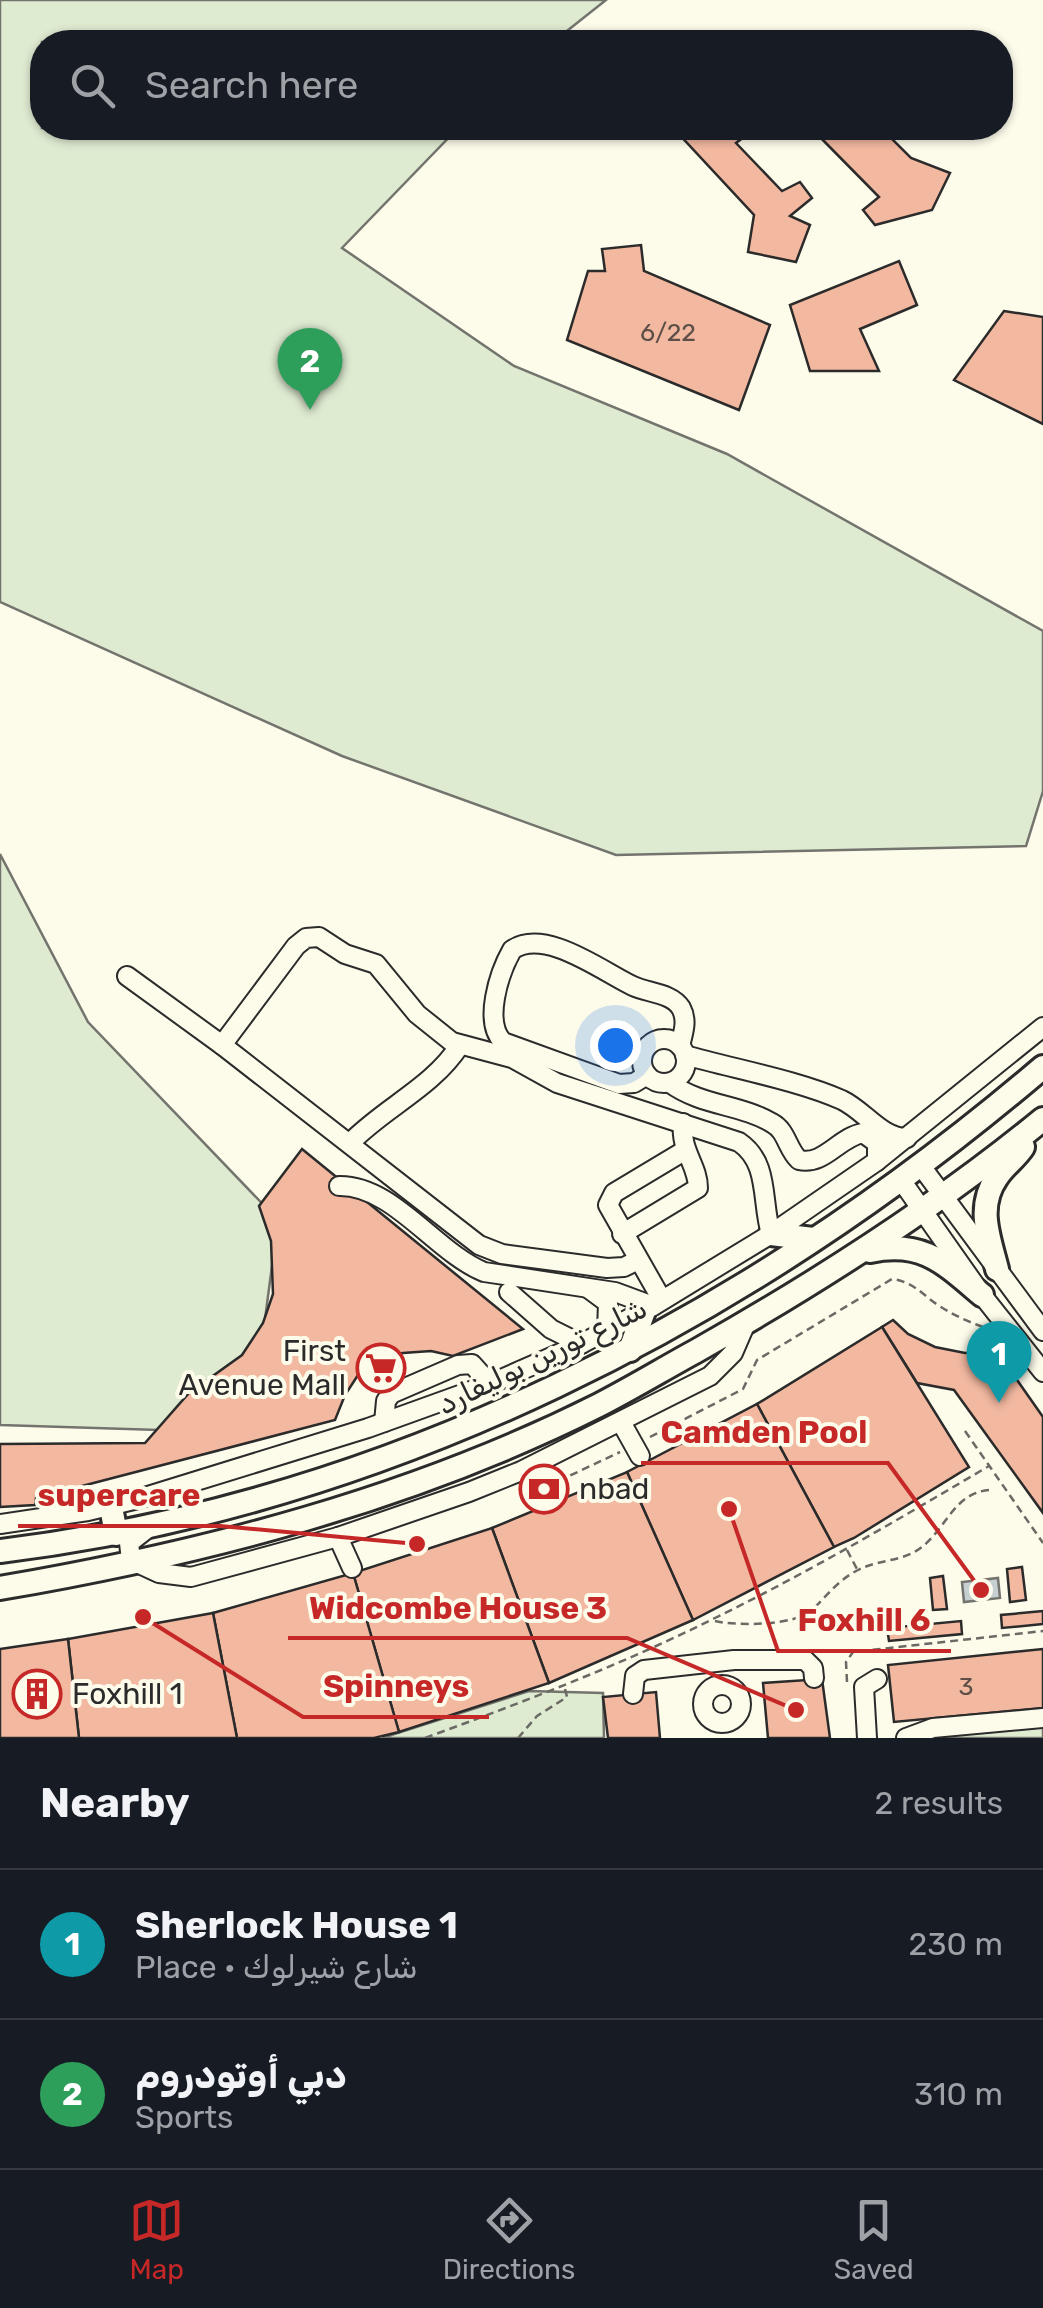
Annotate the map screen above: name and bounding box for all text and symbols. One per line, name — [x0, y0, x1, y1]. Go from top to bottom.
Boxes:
search box — [30, 30, 1013, 140]
icon: search — [65, 58, 120, 113]
text: Search here — [145, 62, 358, 108]
house number: 6/22 — [640, 318, 696, 347]
pin: 2 — [278, 328, 342, 410]
your location — [590, 1020, 641, 1071]
street label: شارع تورين بوليفارد — [431, 1290, 654, 1424]
pin: 1 — [966, 1320, 1032, 1403]
place label: First Avenue Mall — [179, 1333, 346, 1403]
supermarket icon: First Avenue Mall — [355, 1342, 407, 1394]
callout: Camden Pool — [641, 1401, 888, 1463]
text: Camden Pool — [661, 1413, 867, 1451]
bank icon: nbad — [518, 1463, 570, 1515]
callout: supercare — [18, 1464, 220, 1526]
place label: nbad — [579, 1471, 649, 1507]
text: supercare — [38, 1476, 200, 1514]
callout: Widcombe House 3 — [288, 1576, 627, 1638]
text: Widcombe House 3 — [309, 1589, 607, 1627]
callout: Foxhill 6 — [778, 1589, 951, 1651]
text: Foxhill 6 — [797, 1601, 931, 1639]
callout: Spinneys — [303, 1655, 489, 1717]
text: Spinneys — [323, 1667, 469, 1705]
building icon: Foxhill 1 — [11, 1668, 63, 1720]
house number: 3 — [958, 1672, 974, 1701]
place label: Foxhill 1 — [72, 1676, 182, 1712]
text: Nearby — [40, 1778, 190, 1828]
text: 2 results — [874, 1784, 1003, 1822]
text: Sherlock House 1 — [135, 1902, 458, 1948]
text: 1 — [65, 1925, 80, 1963]
text: 230 m — [908, 1925, 1003, 1963]
text: Place · شارع شيرلوك — [135, 1948, 418, 1986]
text: دبي أوتودروم — [135, 2052, 347, 2098]
text: 2 — [62, 2075, 83, 2113]
text: 310 m — [914, 2075, 1003, 2113]
text: Sports — [135, 2098, 233, 2136]
tab: Map — [129, 2193, 184, 2286]
tab: Directions — [443, 2193, 575, 2286]
tab: Saved — [834, 2193, 914, 2286]

